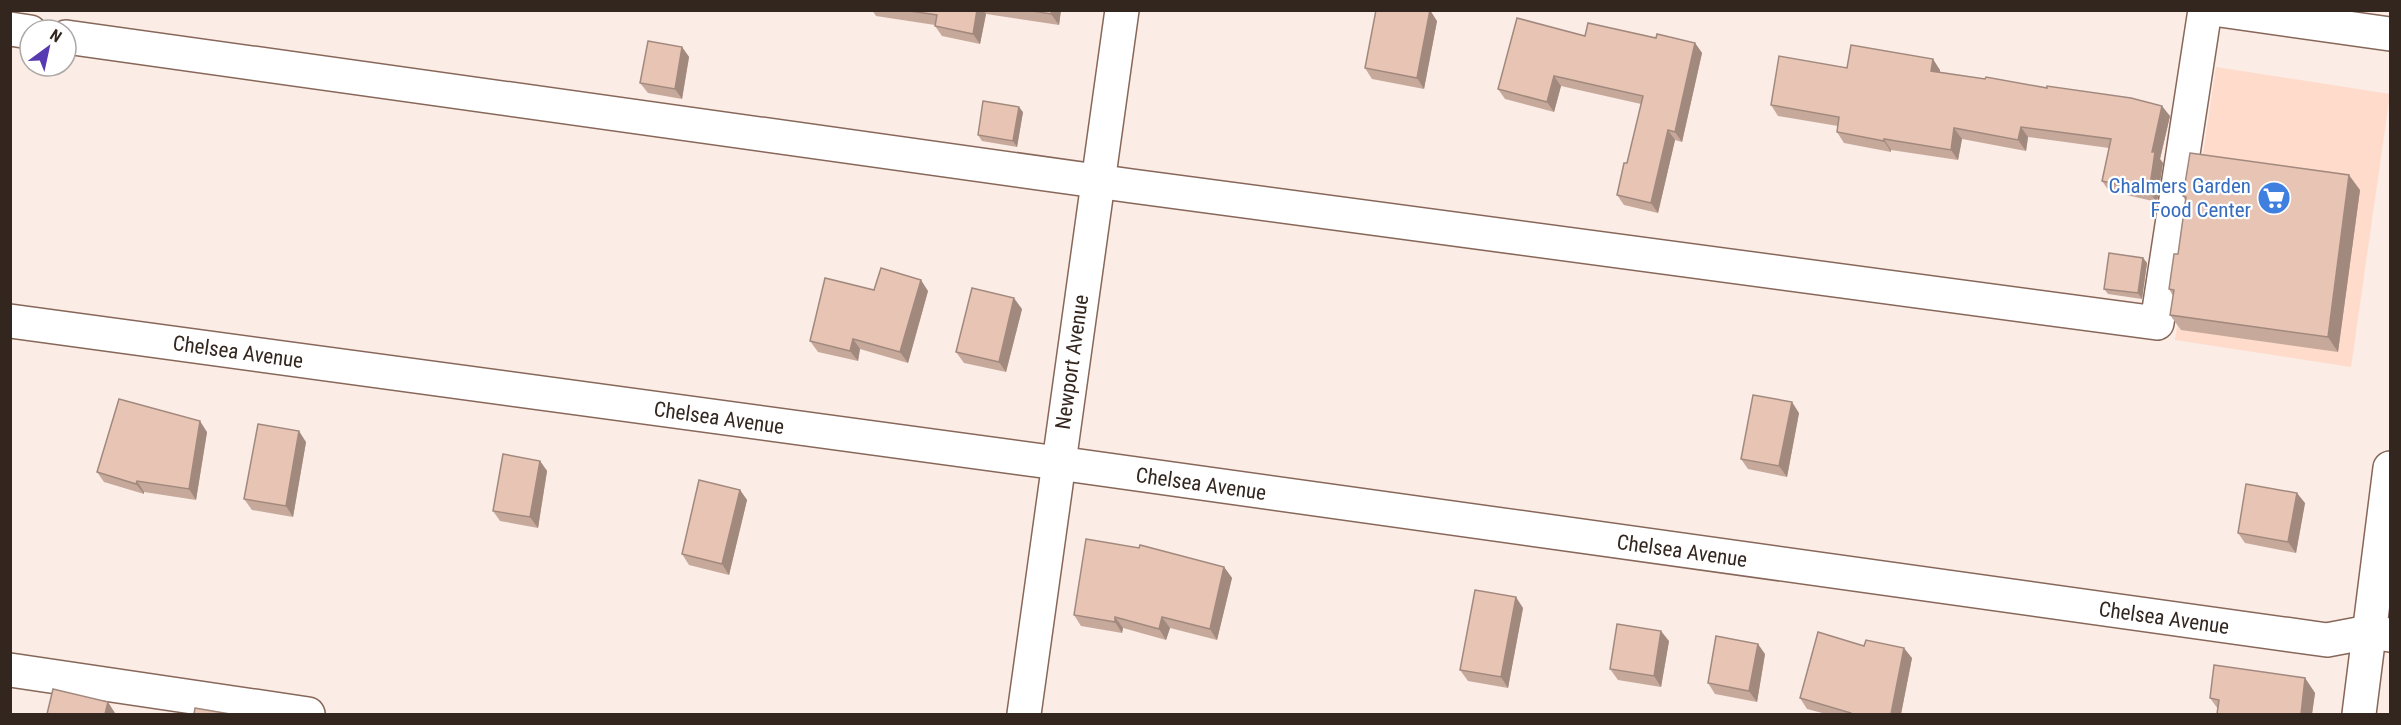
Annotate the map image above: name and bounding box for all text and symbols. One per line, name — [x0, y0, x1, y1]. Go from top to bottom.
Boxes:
north arrow — [18, 18, 78, 78]
text: N — [47, 25, 65, 46]
place label: Chalmers Garden Food Center — [2109, 174, 2251, 222]
supermarket icon: Chalmers Garden Food Center — [2256, 180, 2292, 216]
street label: Newport Avenue — [1051, 293, 1093, 431]
street label: Chelsea Avenue — [171, 331, 305, 373]
street label: Chelsea Avenue — [652, 397, 786, 439]
street label: Chelsea Avenue — [1134, 463, 1268, 505]
street label: Chelsea Avenue — [1615, 530, 1749, 572]
street label: Chelsea Avenue — [2097, 597, 2231, 639]

